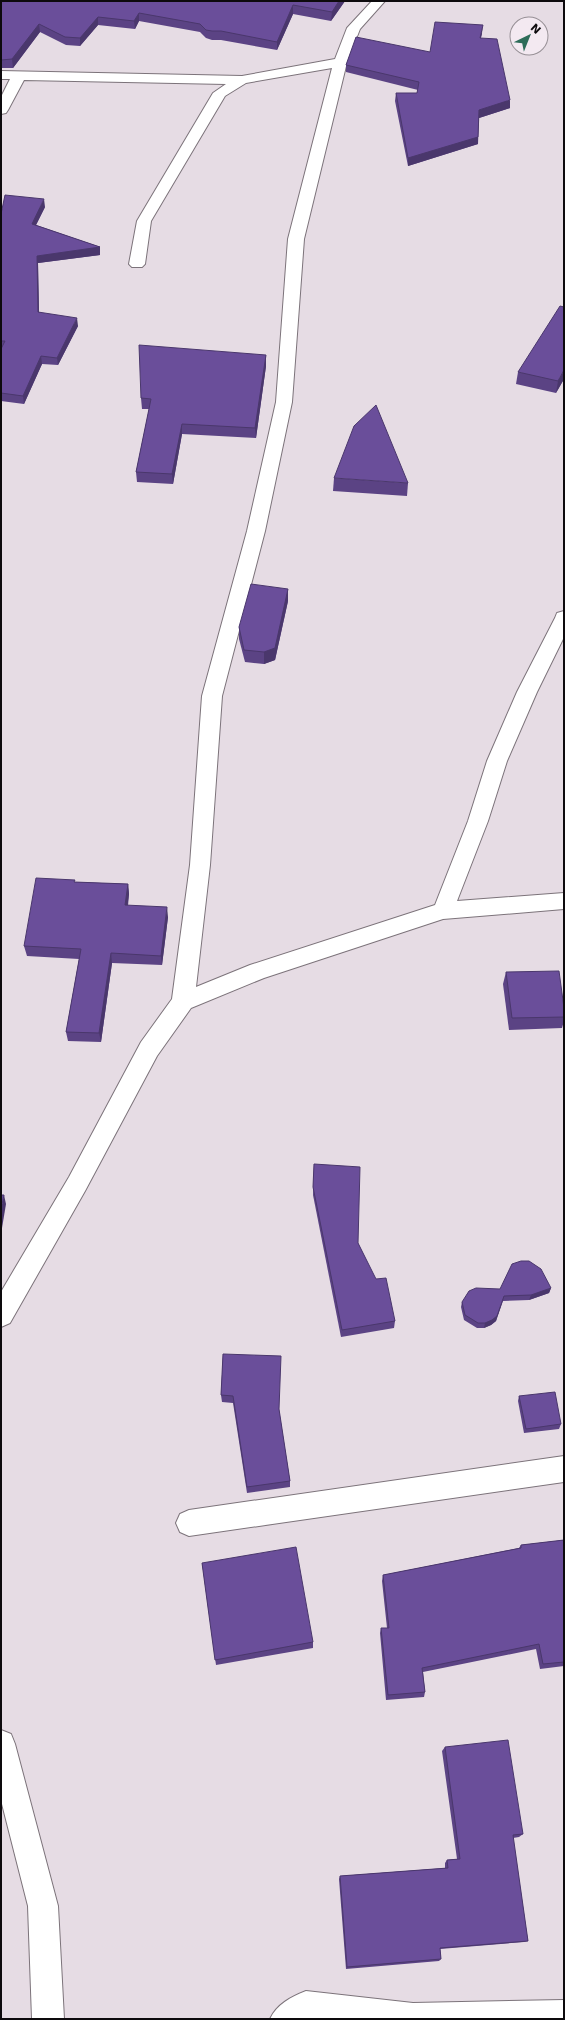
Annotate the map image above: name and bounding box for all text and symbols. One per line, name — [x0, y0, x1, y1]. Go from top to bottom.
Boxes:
north arrow — [509, 16, 549, 56]
text: N — [528, 21, 543, 37]

